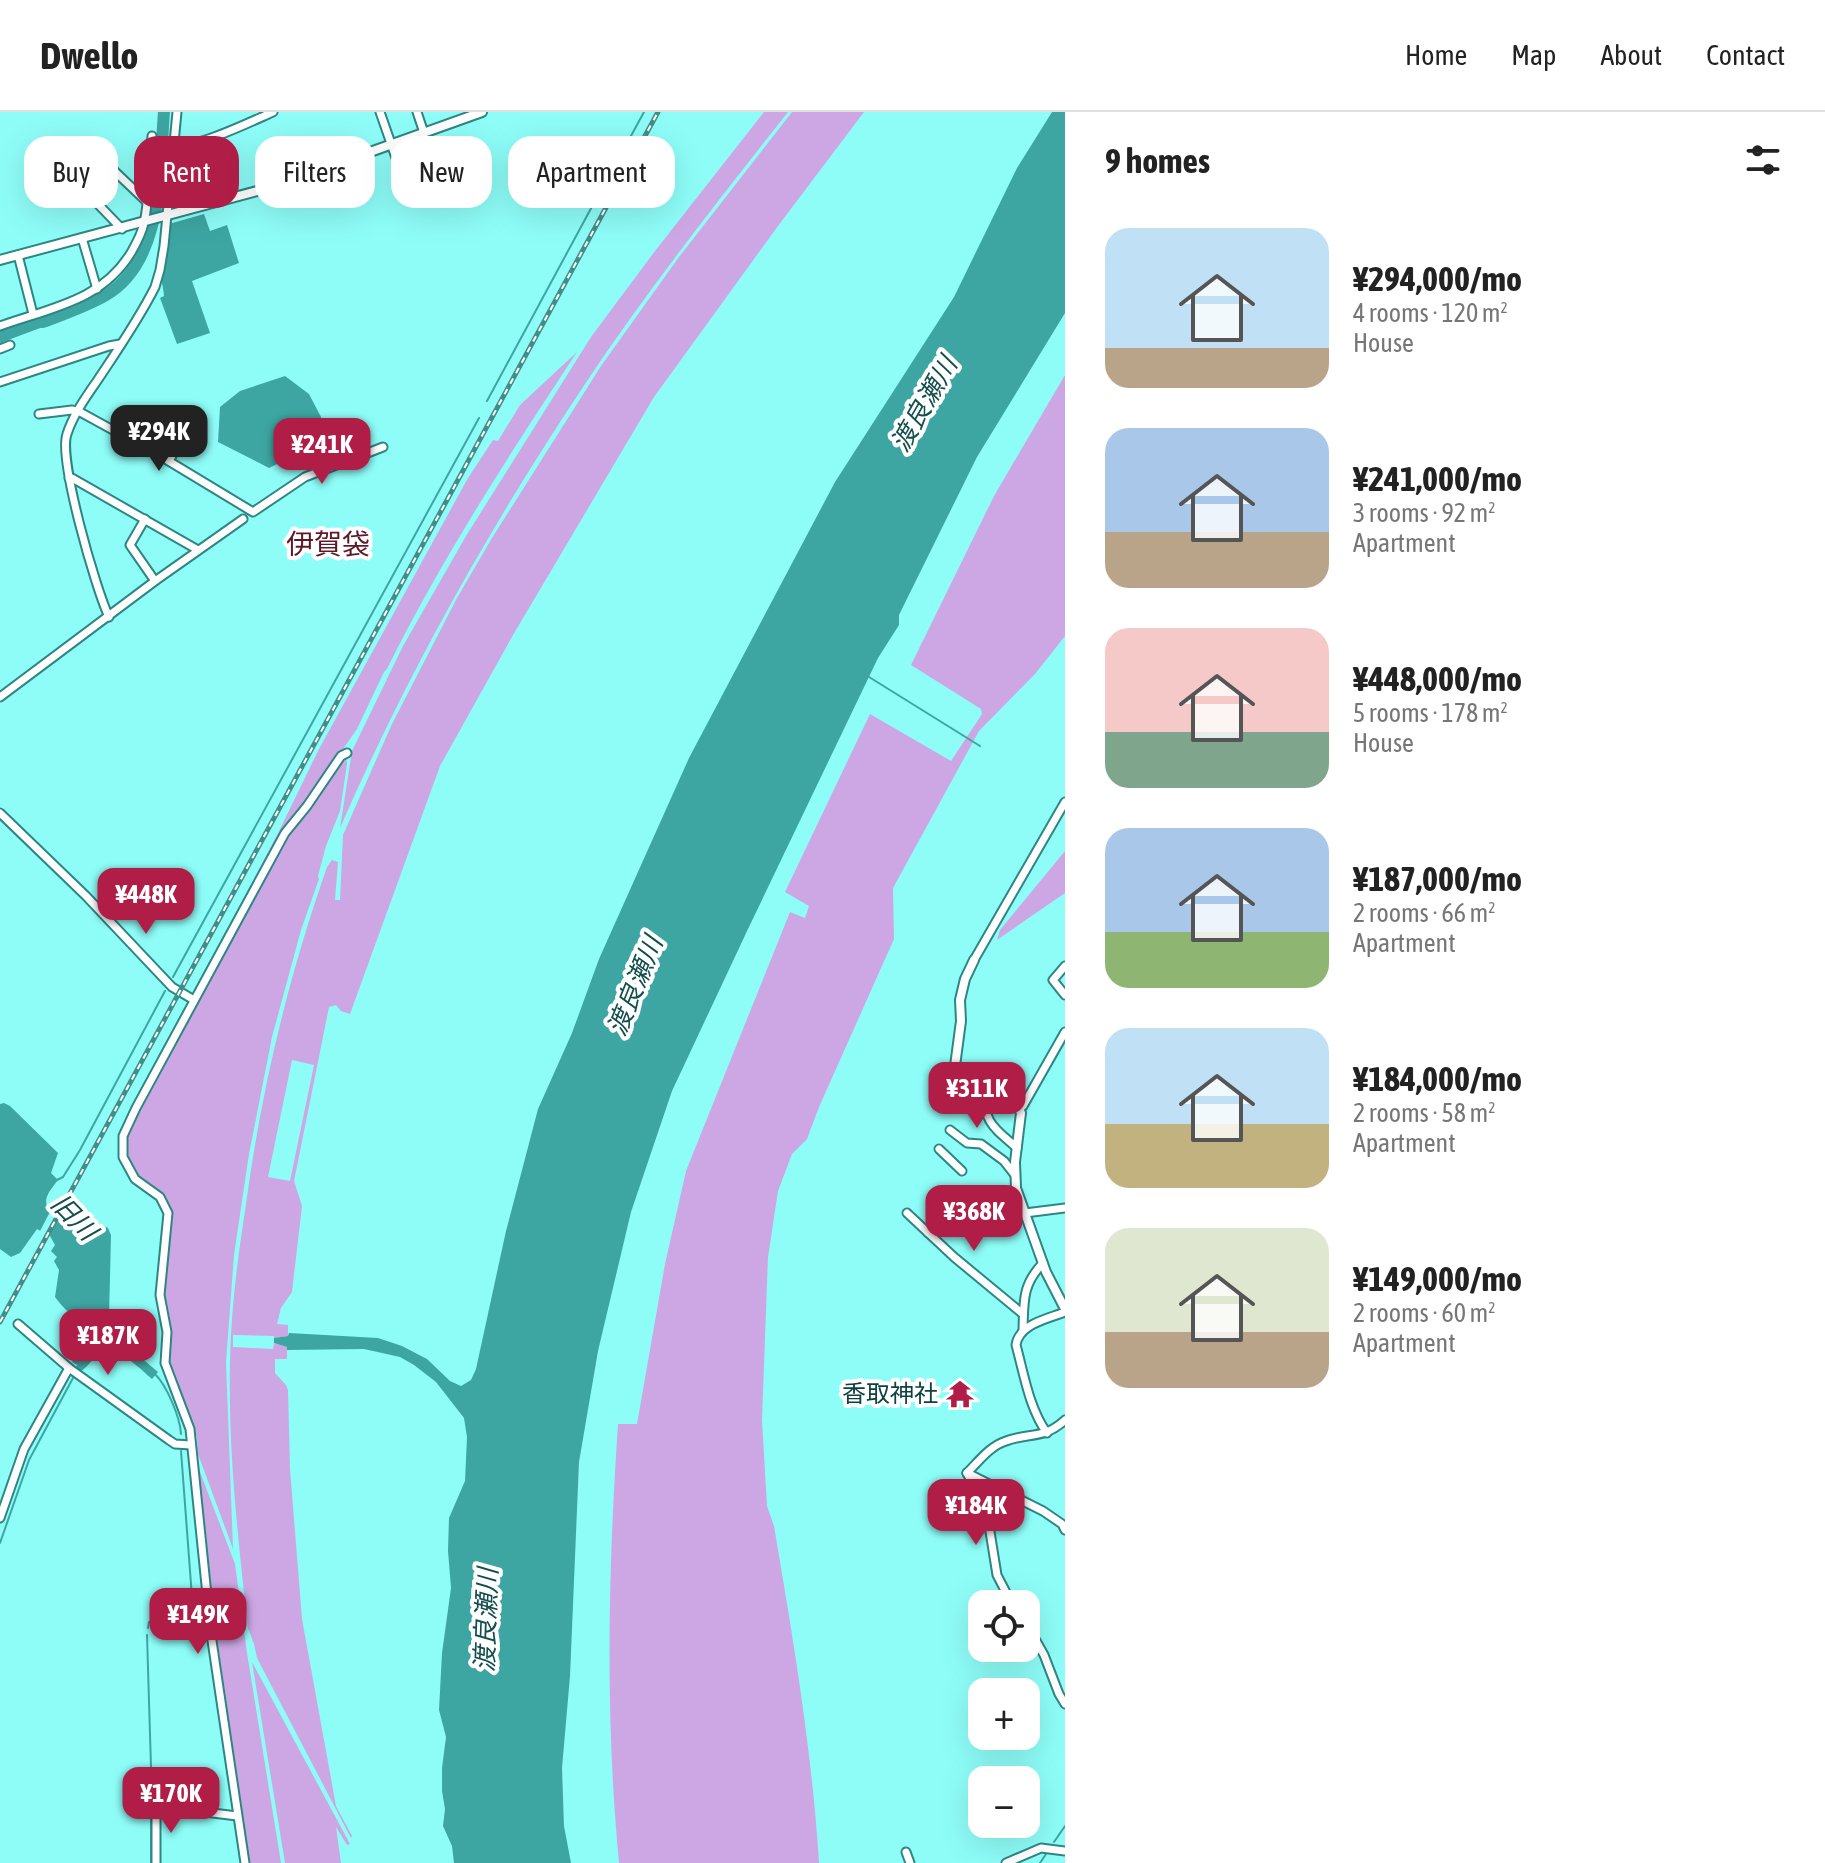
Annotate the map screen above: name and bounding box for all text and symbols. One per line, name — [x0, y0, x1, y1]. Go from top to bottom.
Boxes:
text: Dwello — [40, 34, 138, 77]
text: Home — [1405, 39, 1467, 71]
text: Map — [1511, 39, 1556, 71]
text: About — [1600, 39, 1662, 71]
text: Contact — [1706, 39, 1785, 71]
chip: Buy — [24, 136, 118, 208]
chip: Rent — [134, 136, 239, 208]
chip: Filters — [255, 136, 375, 208]
chip: New — [391, 136, 492, 208]
chip: Apartment — [508, 136, 675, 208]
icon: filters — [1741, 138, 1785, 182]
text: 9 homes — [1105, 141, 1210, 180]
text: ¥294,000/mo — [1353, 259, 1522, 298]
icon: home — [1169, 260, 1265, 356]
text: 4 rooms · 120 m² — [1353, 298, 1508, 328]
text: House — [1353, 328, 1414, 358]
water label: 渡良瀬川 — [885, 349, 964, 457]
pin: ¥294K — [103, 405, 215, 473]
text: ¥294K — [129, 416, 189, 446]
pin: ¥241K — [266, 418, 378, 486]
text: ¥241K — [292, 429, 352, 459]
text: ¥241,000/mo — [1353, 459, 1522, 498]
icon: home — [1169, 460, 1265, 556]
text: 3 rooms · 92 m² — [1353, 498, 1495, 528]
district label: 伊賀袋 — [286, 528, 370, 560]
text: Apartment — [1353, 528, 1456, 558]
text: ¥448,000/mo — [1353, 659, 1522, 698]
icon: home — [1169, 660, 1265, 756]
text: 5 rooms · 178 m² — [1353, 698, 1508, 728]
text: House — [1353, 728, 1414, 758]
text: ¥187,000/mo — [1353, 859, 1522, 898]
icon: home — [1169, 860, 1265, 956]
pin: ¥448K — [90, 868, 202, 936]
text: ¥448K — [116, 879, 176, 909]
text: 2 rooms · 66 m² — [1353, 898, 1495, 928]
text: Apartment — [1353, 928, 1456, 958]
water label: 渡良瀬川 — [602, 929, 670, 1040]
text: ¥184,000/mo — [1353, 1059, 1522, 1098]
icon: home — [1169, 1060, 1265, 1156]
pin: ¥311K — [921, 1062, 1033, 1130]
text: ¥311K — [947, 1073, 1007, 1103]
text: 2 rooms · 58 m² — [1353, 1098, 1495, 1128]
text: Apartment — [1353, 1128, 1456, 1158]
pin: ¥368K — [918, 1185, 1030, 1253]
water label: 旧川 — [45, 1188, 105, 1248]
text: ¥368K — [944, 1196, 1004, 1226]
text: ¥149,000/mo — [1353, 1259, 1522, 1298]
icon: home — [1169, 1260, 1265, 1356]
text: 2 rooms · 60 m² — [1353, 1298, 1495, 1328]
pin: ¥187K — [52, 1309, 164, 1377]
text: ¥187K — [78, 1320, 138, 1350]
text: Apartment — [1353, 1328, 1456, 1358]
temple icon: 香取神社 — [945, 1379, 975, 1409]
place label: 香取神社 — [842, 1380, 938, 1407]
pin: ¥184K — [920, 1479, 1032, 1547]
text: ¥184K — [946, 1490, 1006, 1520]
water label: 渡良瀬川 — [469, 1565, 503, 1672]
pin: ¥149K — [142, 1588, 254, 1656]
map controls — [968, 1590, 1040, 1838]
button: locate — [968, 1590, 1040, 1662]
text: ¥149K — [168, 1599, 228, 1629]
button: + — [968, 1678, 1040, 1750]
button: − — [968, 1766, 1040, 1838]
pin: ¥170K — [115, 1767, 227, 1835]
text: ¥170K — [141, 1778, 201, 1808]

